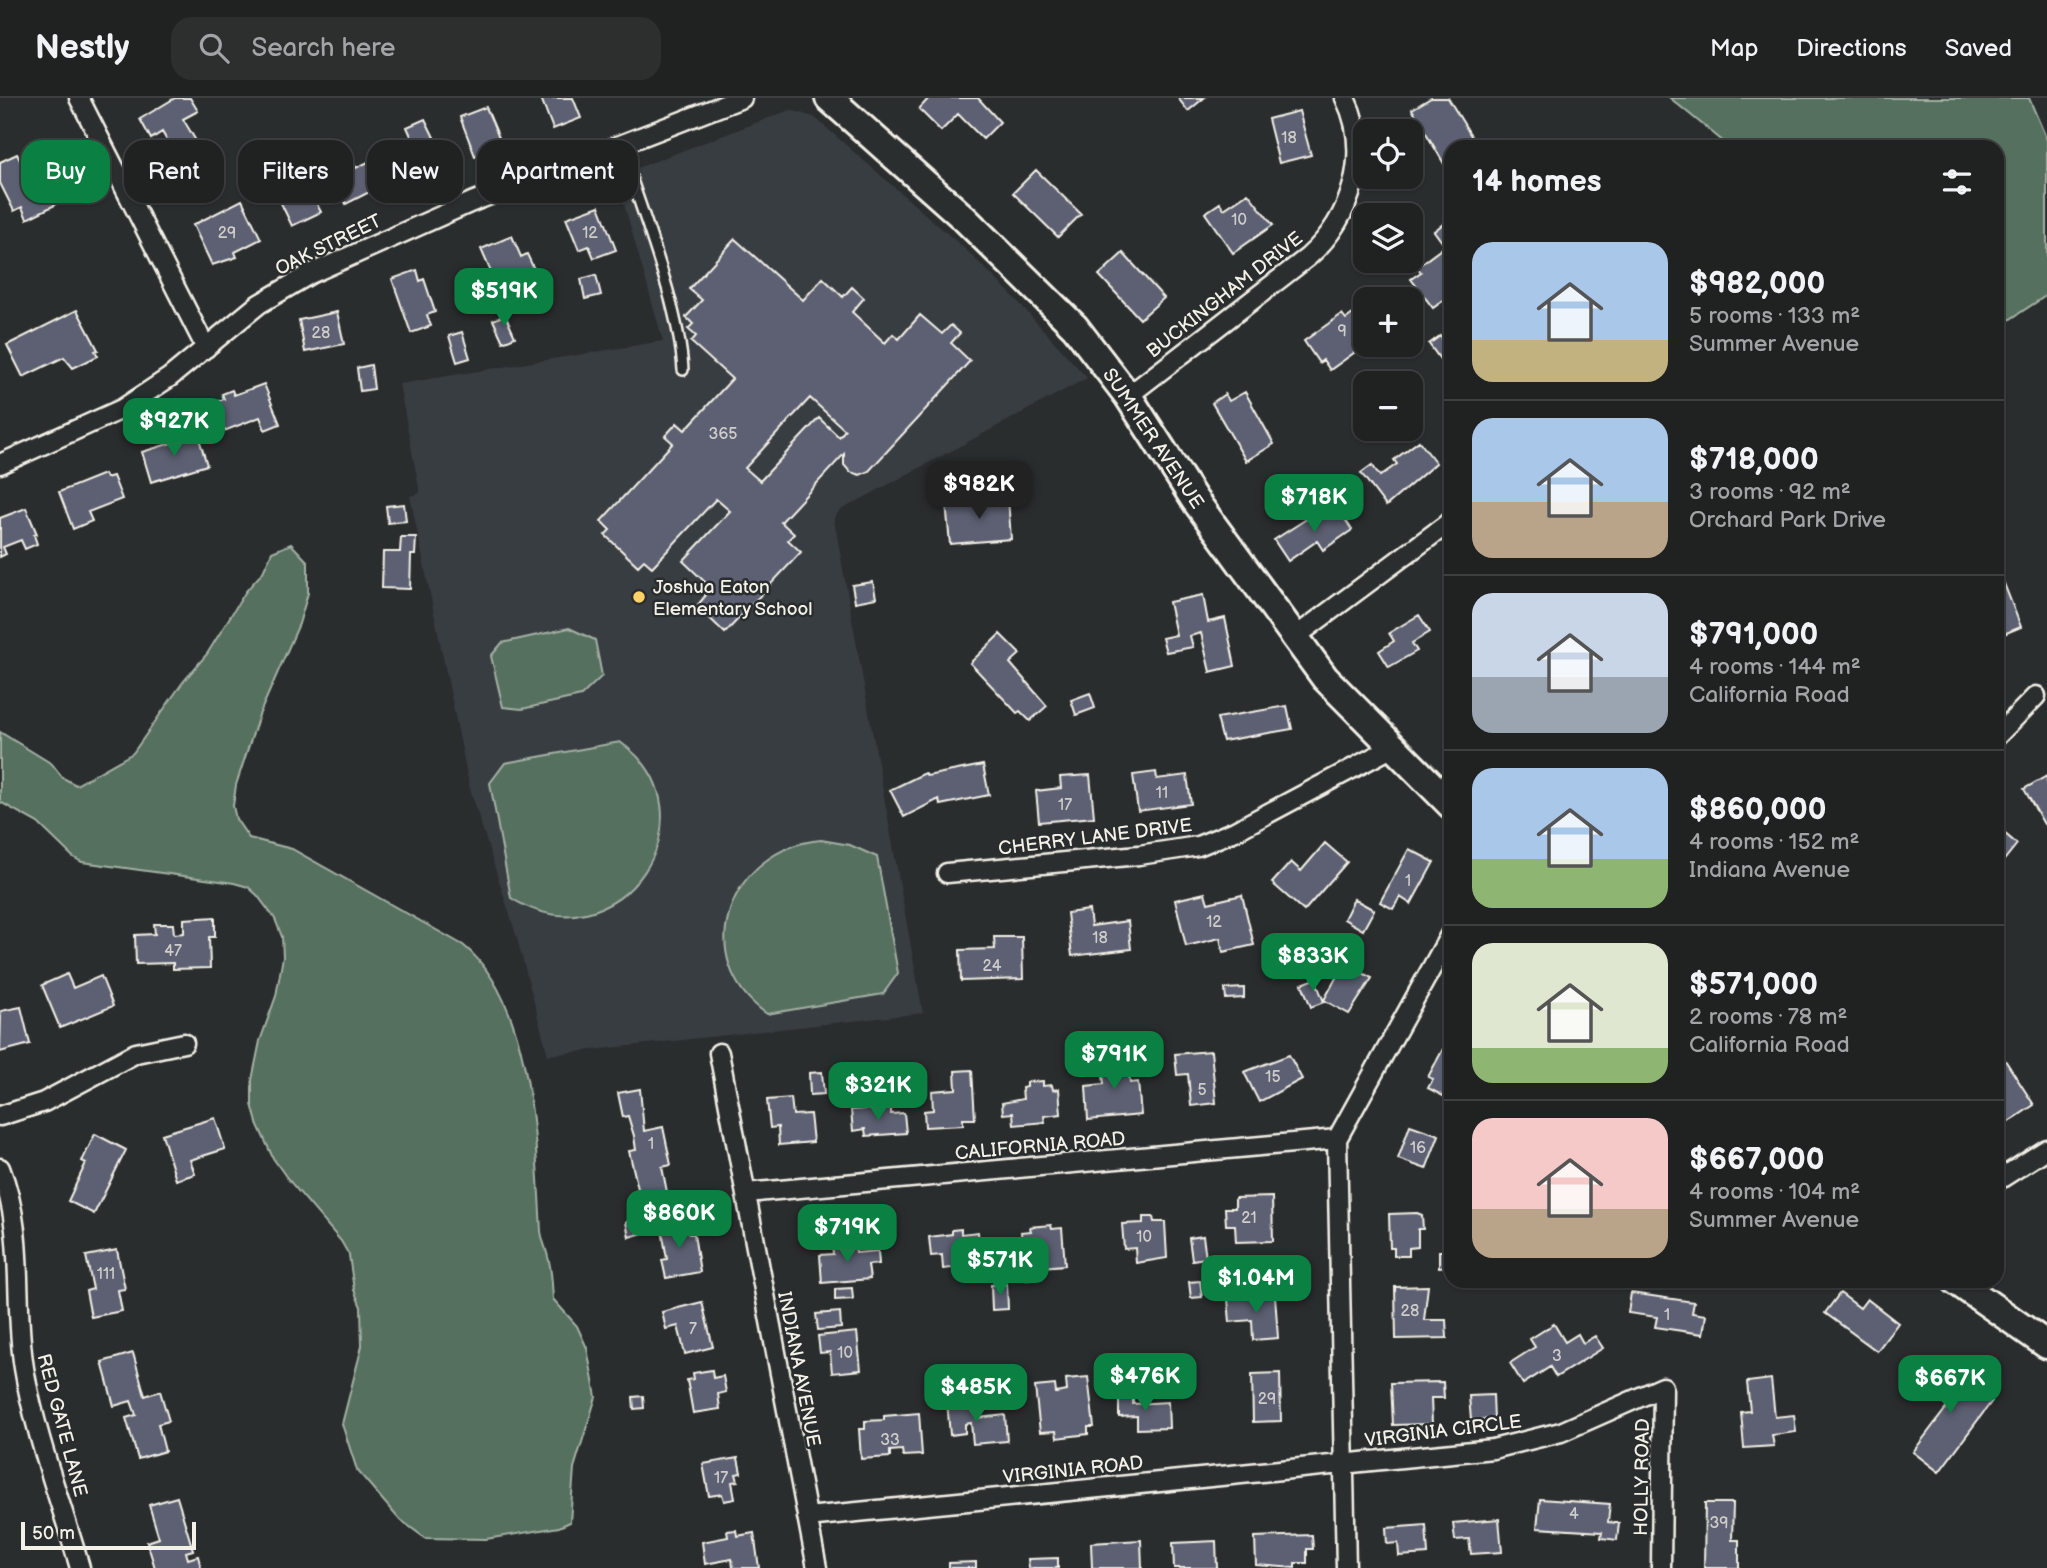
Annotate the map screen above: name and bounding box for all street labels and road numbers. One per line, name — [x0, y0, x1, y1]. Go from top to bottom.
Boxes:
street label: OAK STREET — [272, 210, 386, 281]
street label: BUCKINGHAM DRIVE — [1142, 227, 1308, 363]
street label: SUMMER AVENUE — [1097, 364, 1208, 513]
street label: CHERRY LANE DRIVE — [997, 814, 1193, 861]
street label: CALIFORNIA ROAD — [954, 1128, 1126, 1165]
street label: INDIANA AVENUE — [772, 1290, 825, 1449]
street label: RED GATE LANE — [31, 1351, 92, 1499]
street label: VIRGINIA CIRCLE — [1363, 1410, 1523, 1453]
street label: HOLLY ROAD — [1630, 1418, 1655, 1536]
street label: VIRGINIA ROAD — [1002, 1452, 1145, 1489]

